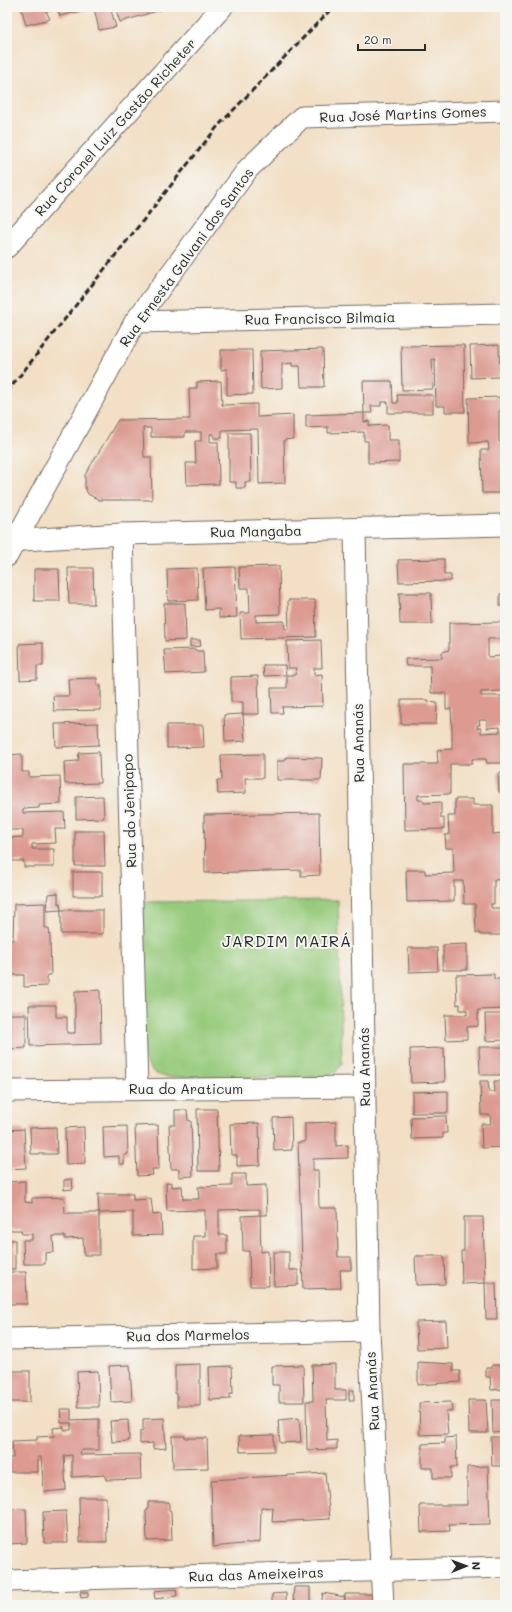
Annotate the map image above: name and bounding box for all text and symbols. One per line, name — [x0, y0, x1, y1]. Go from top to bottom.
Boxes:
scale bar — [358, 26, 425, 52]
text: 20 m — [364, 31, 392, 47]
street label: Rua Coronel Luiz Gastão Richeter — [30, 34, 200, 220]
street label: Rua José Martins Gomes — [319, 102, 487, 126]
street label: Rua Ernesta Galvani dos Santos — [115, 164, 257, 350]
street label: Rua Francisco Bilmaia — [244, 307, 396, 329]
street label: Rua Mangaba — [210, 521, 302, 541]
street label: Rua Ananás — [348, 703, 368, 783]
street label: Rua do Jenipapo — [118, 754, 140, 868]
district label: JARDIM MAIRÁ — [222, 930, 352, 951]
street label: Rua Ananás — [354, 1027, 374, 1107]
street label: Rua do Araticum — [129, 1079, 243, 1098]
street label: Rua dos Marmelos — [126, 1324, 250, 1346]
street label: Rua Ananás — [360, 1351, 384, 1431]
north arrow — [446, 1546, 486, 1586]
street label: Rua das Ameixeiras — [188, 1562, 324, 1586]
text: N — [469, 1562, 484, 1570]

